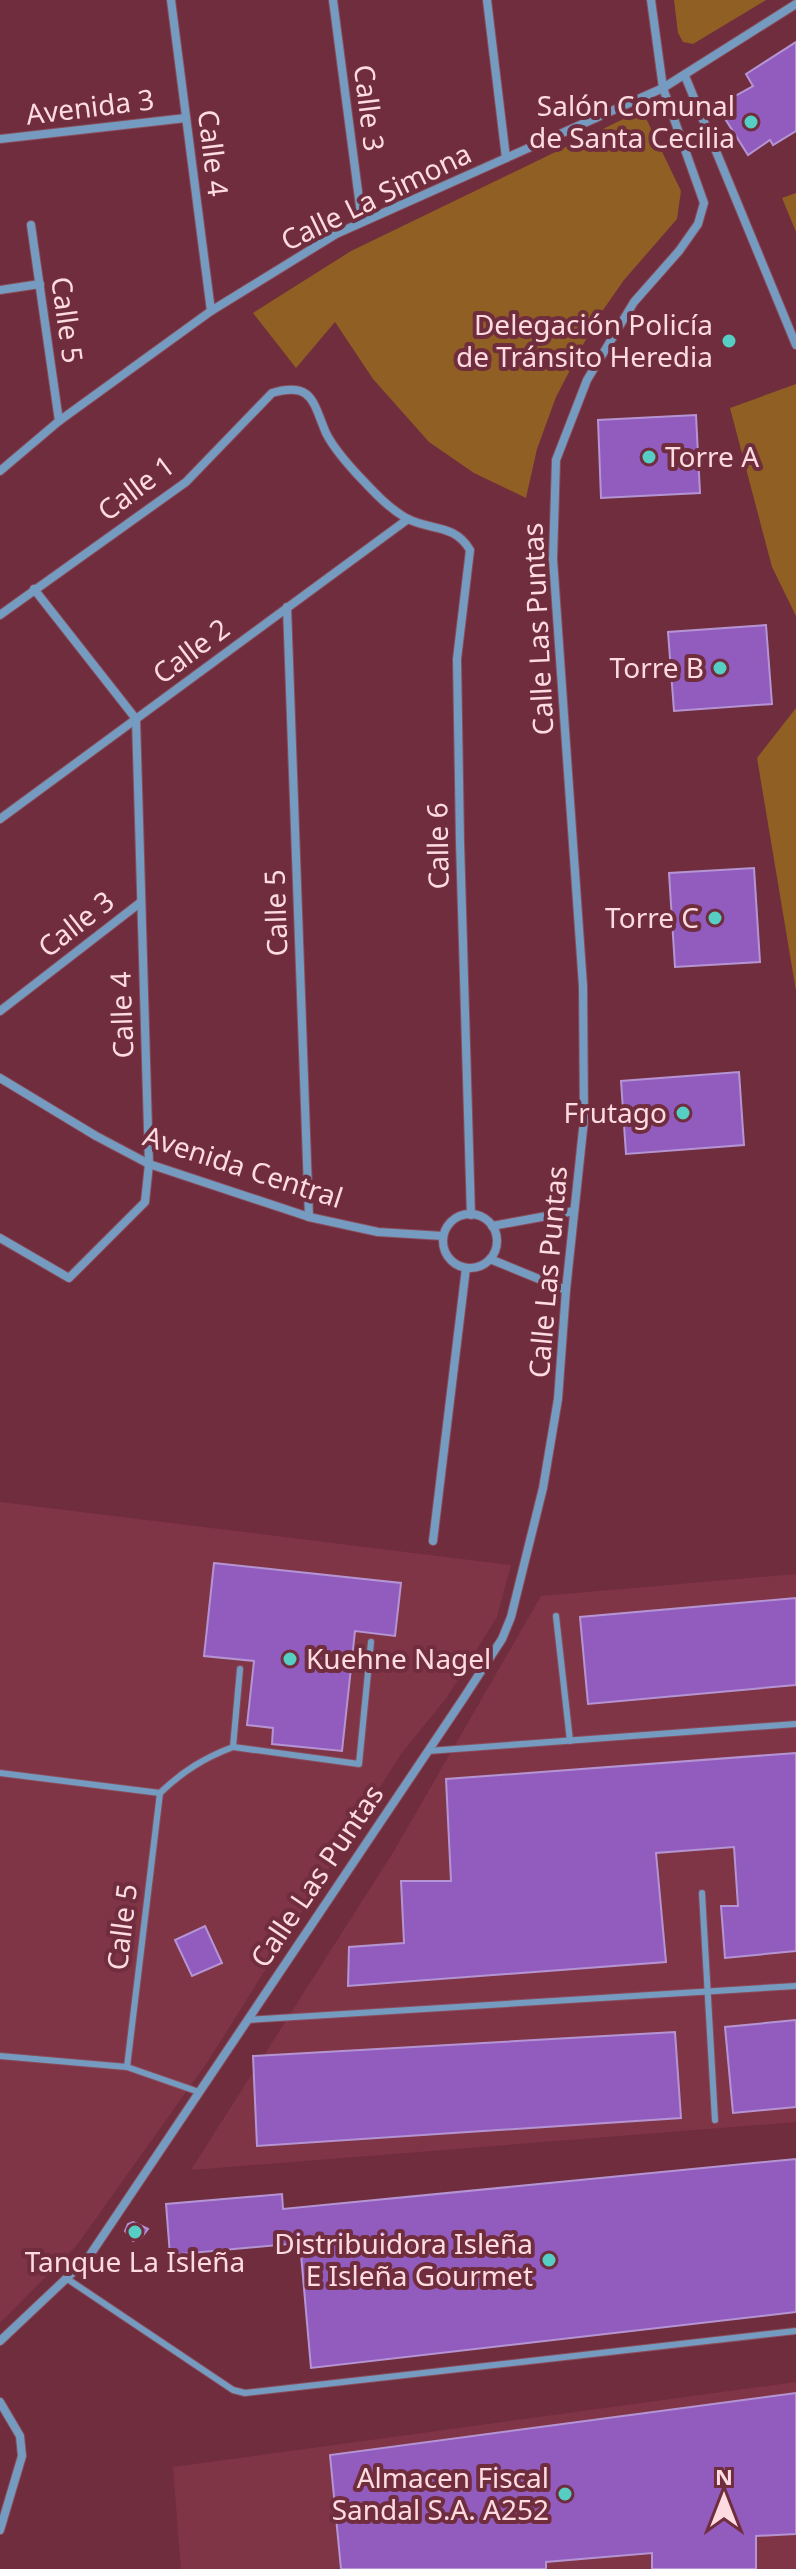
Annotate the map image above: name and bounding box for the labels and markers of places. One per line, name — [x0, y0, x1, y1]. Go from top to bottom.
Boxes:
place label: Salón Comunal de Santa Cecilia — [529, 86, 735, 156]
marker: Salón Comunal de Santa Cecilia — [742, 113, 760, 131]
place label: Delegación Policía de Tránsito Heredia — [456, 305, 713, 375]
marker: Delegación Policía de Tránsito Heredia — [720, 332, 738, 350]
place label: Torre A — [665, 437, 759, 475]
marker: Torre A — [640, 448, 658, 466]
place label: Torre B — [610, 648, 704, 686]
marker: Torre B — [711, 659, 729, 677]
place label: Torre C — [605, 898, 699, 936]
marker: Torre C — [706, 909, 724, 927]
place label: Frutago — [564, 1093, 667, 1131]
marker: Frutago — [674, 1104, 692, 1122]
place label: Kuehne Nagel — [306, 1639, 491, 1677]
marker: Kuehne Nagel — [281, 1650, 299, 1668]
marker: Tanque La Isleña — [126, 2223, 144, 2241]
place label: Distribuidora Isleña E Isleña Gourmet — [274, 2224, 533, 2294]
place label: Tanque La Isleña — [25, 2242, 245, 2280]
marker: Distribuidora Isleña E Isleña Gourmet — [540, 2251, 558, 2269]
place label: Almacen Fiscal Sandal S.A. A252 — [332, 2458, 549, 2528]
marker: Almacen Fiscal Sandal S.A. A252 — [556, 2485, 574, 2503]

